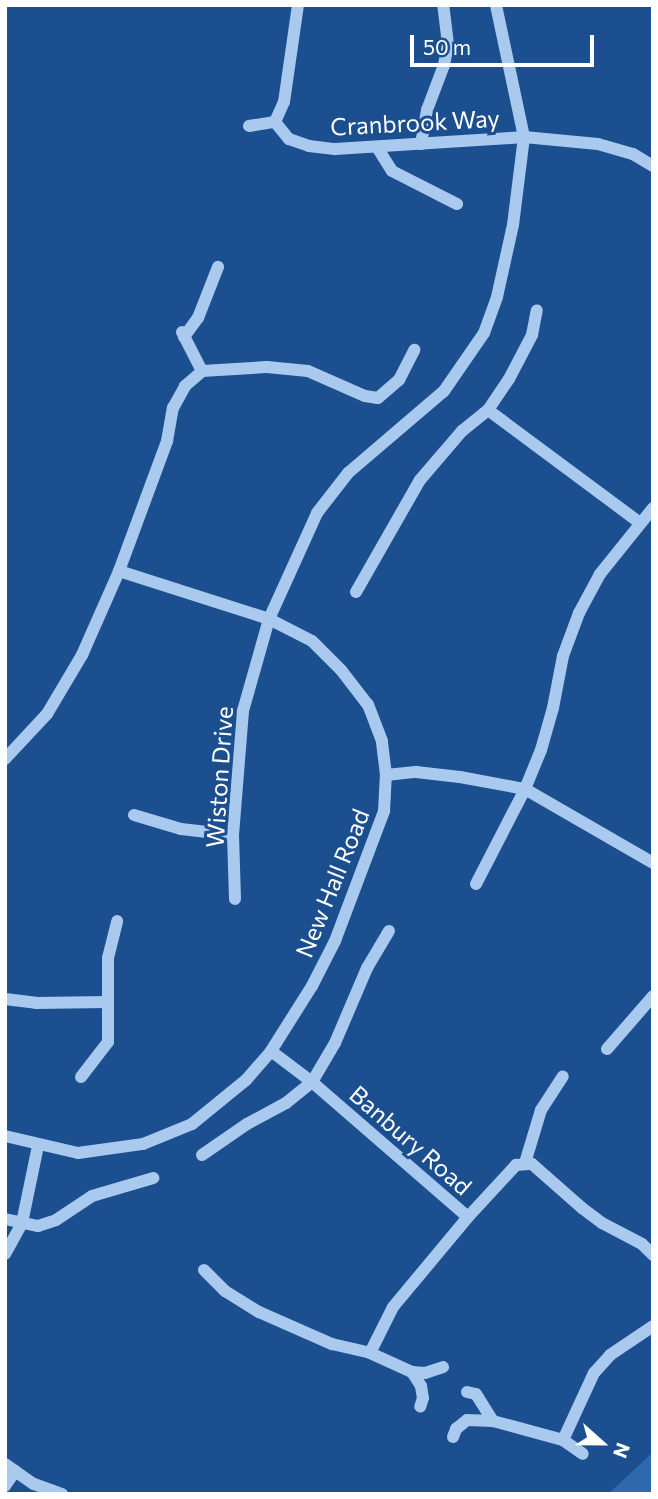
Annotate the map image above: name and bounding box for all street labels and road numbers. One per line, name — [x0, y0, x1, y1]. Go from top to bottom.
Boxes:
street label: Cranbrook Way — [330, 103, 500, 141]
street label: Wiston Drive — [200, 705, 238, 849]
street label: New Hall Road — [289, 805, 375, 961]
street label: Banbury Road — [344, 1079, 478, 1201]

